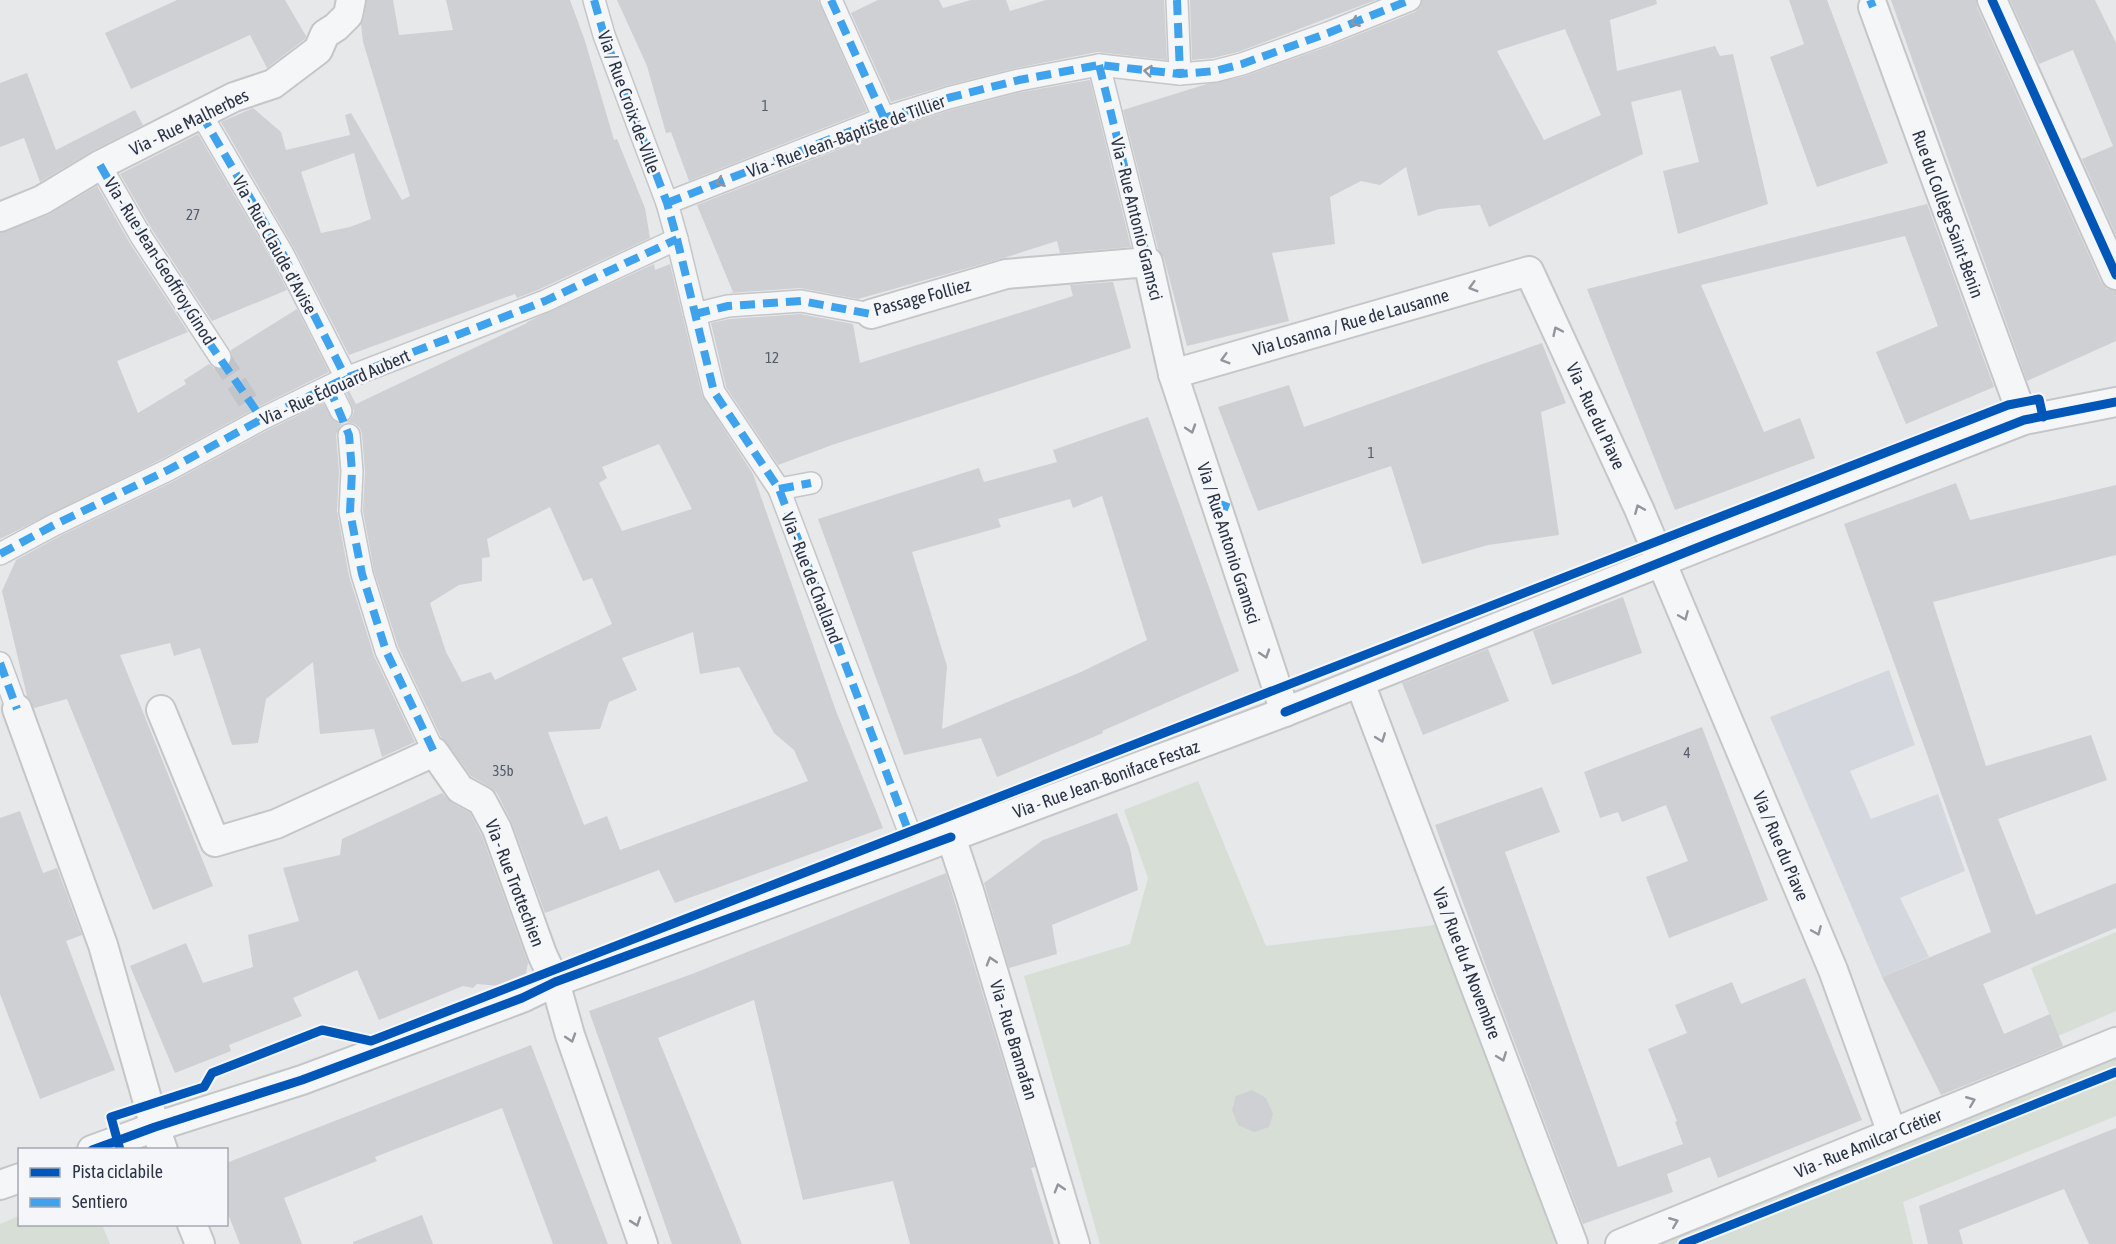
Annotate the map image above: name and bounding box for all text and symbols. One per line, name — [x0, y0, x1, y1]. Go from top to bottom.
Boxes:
one-way arrow — [1351, 15, 1362, 27]
street label: Via / Rue Croix-de-Ville — [593, 28, 665, 176]
one-way arrow — [1143, 65, 1153, 78]
street label: Via - Rue Malherbes — [126, 84, 252, 160]
street label: Via - Rue Jean-Baptiste de Tillier — [744, 90, 949, 182]
house number: 1 — [761, 97, 769, 114]
street label: Rue du Collège Saint-Bénin — [1908, 127, 1988, 301]
street label: Via - Rue Antonio Gramsci — [1107, 135, 1167, 303]
street label: Via - Rue Claude d'Avise — [228, 172, 322, 318]
street label: Via - Rue Jean-Geoffroy Ginod — [100, 173, 220, 349]
one-way arrow — [715, 175, 726, 187]
house number: 27 — [186, 206, 200, 223]
street label: Passage Folliez — [871, 274, 973, 320]
one-way arrow — [1468, 280, 1479, 292]
street label: Via Losanna / Rue de Lausanne — [1251, 284, 1451, 360]
one-way arrow — [1553, 327, 1565, 338]
street label: Via - Rue Édouard Aubert — [257, 345, 413, 429]
house number: 12 — [765, 349, 779, 366]
one-way arrow — [1220, 352, 1231, 364]
street label: Via - Rue du Piave — [1562, 359, 1630, 473]
one-way arrow — [1184, 423, 1196, 434]
house number: 1 — [1367, 444, 1375, 461]
street label: Via / Rue Antonio Gramsci — [1193, 460, 1265, 626]
one-way arrow — [1634, 504, 1646, 515]
street label: Via - Rue de Challand — [777, 510, 847, 646]
one-way arrow — [1677, 610, 1689, 621]
one-way arrow — [1258, 648, 1271, 659]
one-way arrow — [1374, 731, 1386, 742]
street label: Via - Rue Jean-Boniface Festaz — [1010, 735, 1202, 822]
house number: 4 — [1683, 744, 1691, 761]
house number: 35b — [492, 762, 514, 779]
street label: Via / Rue du Piave — [1749, 788, 1813, 904]
street label: Via - Rue Trottechien — [481, 817, 549, 949]
street label: Via / Rue du 4 Novembre — [1428, 884, 1506, 1042]
one-way arrow — [1810, 925, 1822, 936]
one-way arrow — [985, 956, 998, 967]
street label: Via - Rue Bramafan — [986, 977, 1042, 1103]
one-way arrow — [564, 1032, 577, 1043]
one-way arrow — [1495, 1052, 1508, 1062]
one-way arrow — [1965, 1096, 1976, 1108]
street label: Via - Rue Amilcar Crétier — [1791, 1104, 1945, 1182]
legend — [18, 1148, 228, 1226]
text: Pista ciclabile — [72, 1161, 163, 1182]
one-way arrow — [1054, 1183, 1066, 1194]
text: Sentiero — [72, 1191, 128, 1212]
one-way arrow — [628, 1216, 641, 1227]
one-way arrow — [1668, 1217, 1679, 1229]

